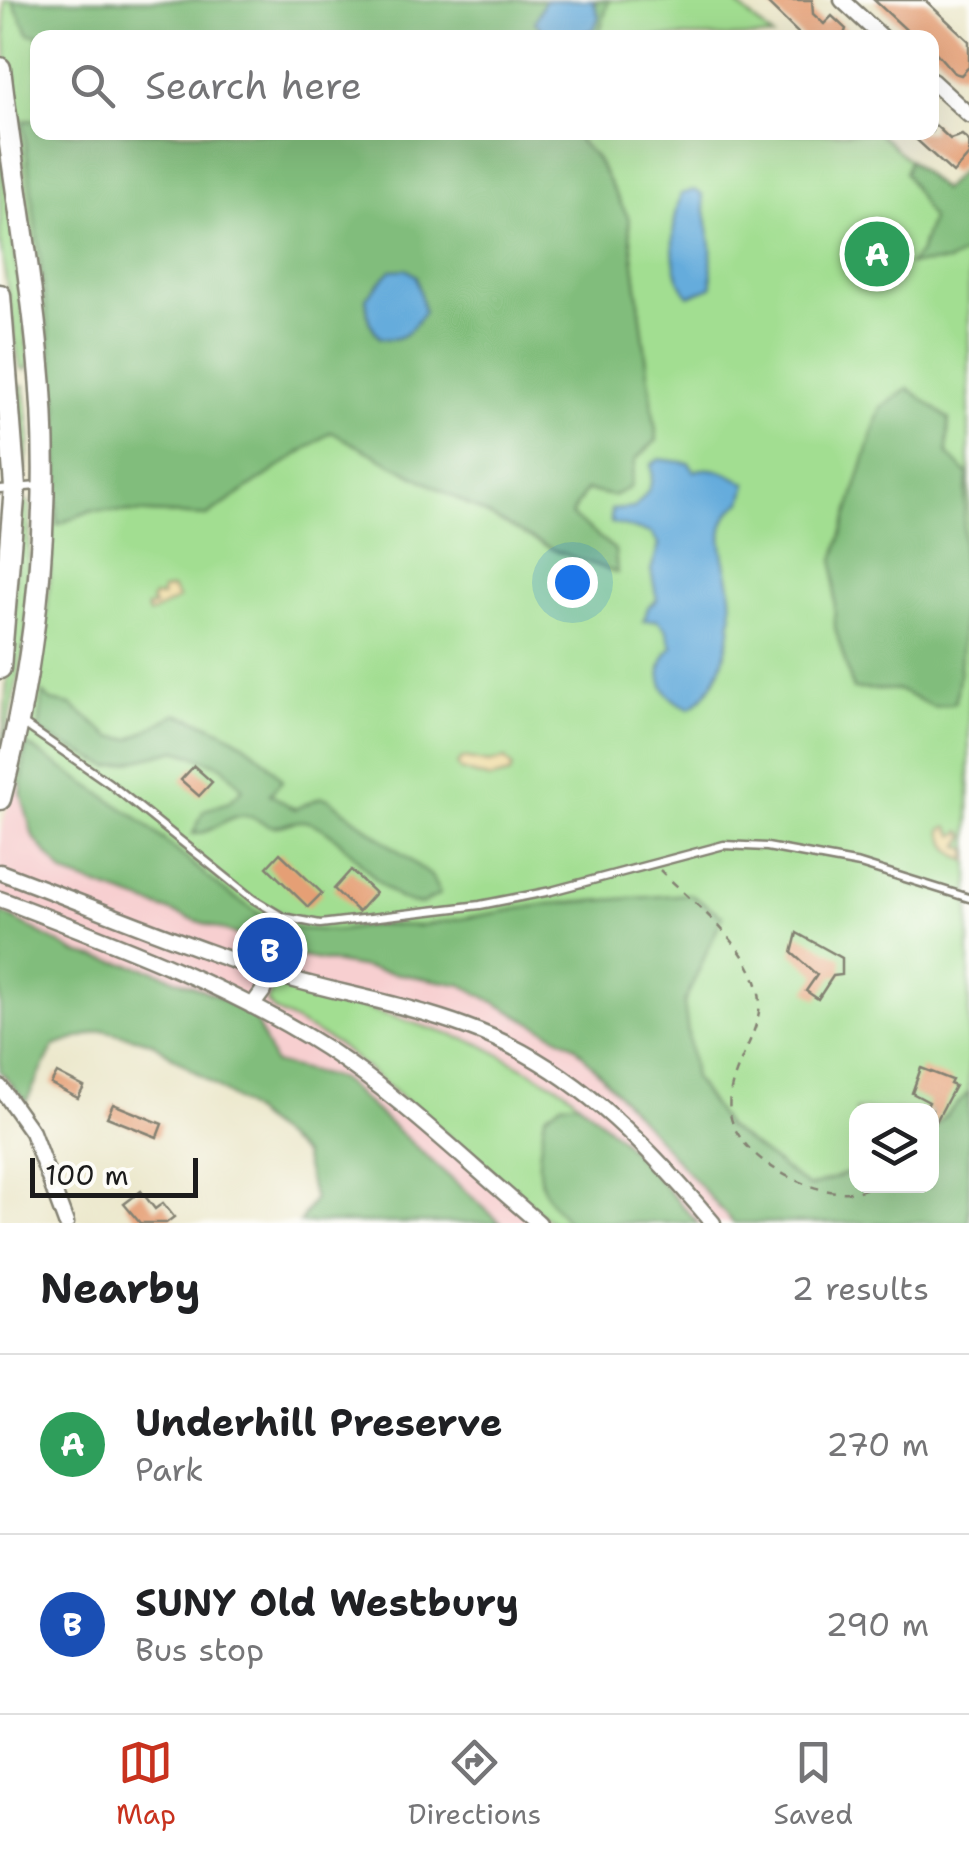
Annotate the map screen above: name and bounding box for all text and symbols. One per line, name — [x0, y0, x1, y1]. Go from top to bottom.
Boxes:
search box — [30, 30, 939, 140]
icon: search — [65, 58, 120, 113]
text: Search here — [145, 60, 362, 111]
pin: A — [844, 216, 910, 292]
your location — [547, 557, 598, 608]
pin: B — [238, 912, 302, 988]
map controls — [849, 1103, 939, 1193]
button: layers — [849, 1103, 939, 1193]
scale bar — [30, 1153, 198, 1198]
text: 100 m — [45, 1156, 129, 1194]
text: Nearby — [40, 1260, 200, 1316]
text: 2 results — [792, 1267, 929, 1310]
text: Underhill Preserve — [135, 1397, 502, 1448]
text: A — [60, 1423, 85, 1466]
text: 270 m — [826, 1423, 929, 1466]
text: Park — [135, 1448, 204, 1491]
text: SUNY Old Westbury — [135, 1577, 519, 1628]
text: B — [63, 1603, 82, 1646]
text: 290 m — [826, 1603, 929, 1646]
text: Bus stop — [135, 1628, 264, 1671]
tab: Map — [116, 1735, 176, 1833]
tab: Directions — [408, 1735, 541, 1833]
tab: Saved — [773, 1735, 853, 1833]

